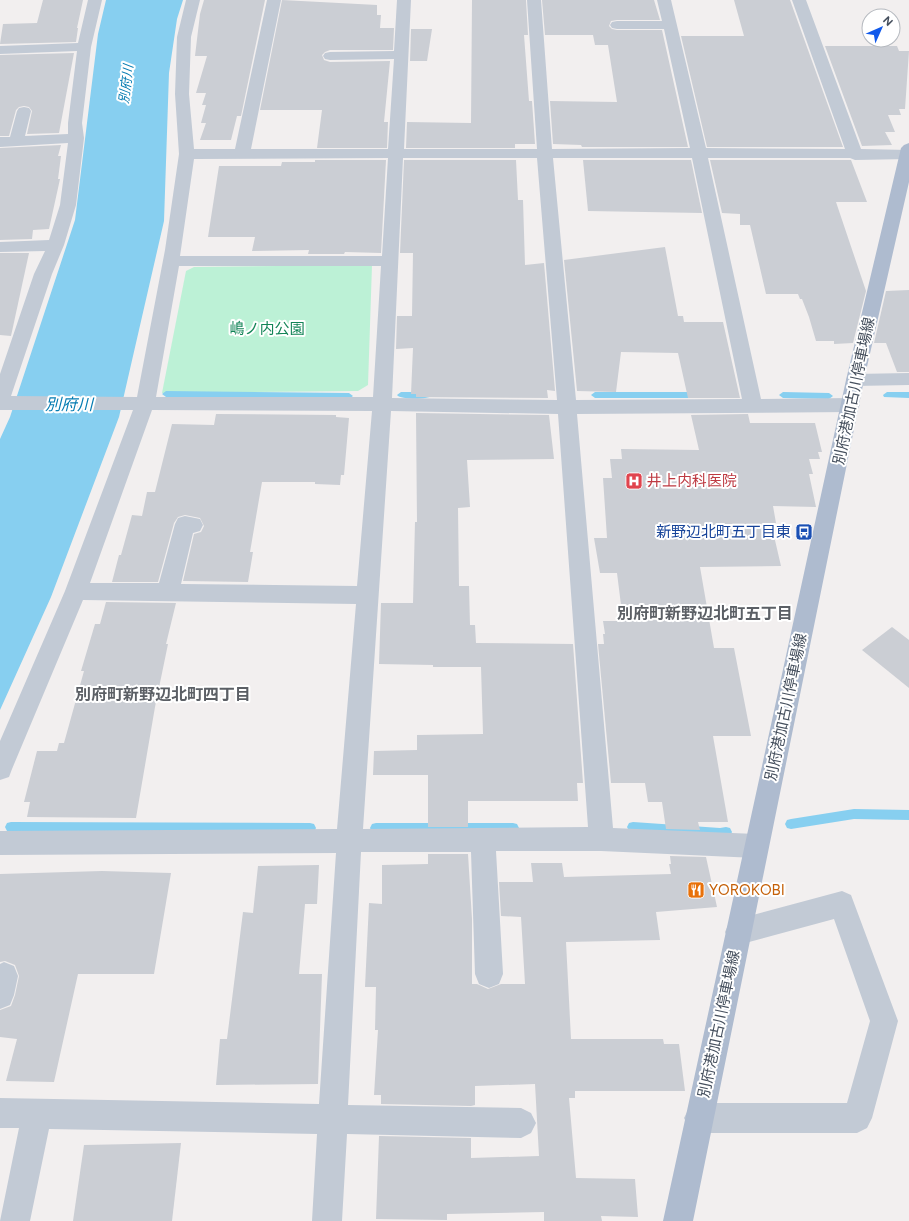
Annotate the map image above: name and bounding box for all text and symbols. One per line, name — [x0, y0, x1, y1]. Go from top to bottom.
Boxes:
north arrow — [861, 8, 901, 48]
text: N — [880, 14, 895, 29]
water label: 別府川 — [116, 62, 136, 104]
street label: 別府港加古川停車場線 — [830, 316, 878, 466]
park label: 嶋ノ内公園 — [229, 320, 305, 338]
water label: 別府川 — [45, 395, 95, 414]
hospital icon: 井上内科医院 — [624, 471, 644, 491]
place label: 井上内科医院 — [647, 472, 737, 490]
bus stop icon: 新野辺北町五丁目東 — [794, 522, 814, 542]
place label: 新野辺北町五丁目東 — [656, 523, 791, 541]
district label: 別府町新野辺北町五丁目 — [617, 604, 793, 623]
street label: 別府港加古川停車場線 — [762, 632, 810, 782]
district label: 別府町新野辺北町四丁目 — [75, 685, 251, 704]
restaurant icon: YOROKOBI — [686, 880, 706, 900]
place label: YOROKOBI — [709, 881, 785, 899]
street label: 別府港加古川停車場線 — [695, 949, 743, 1099]

